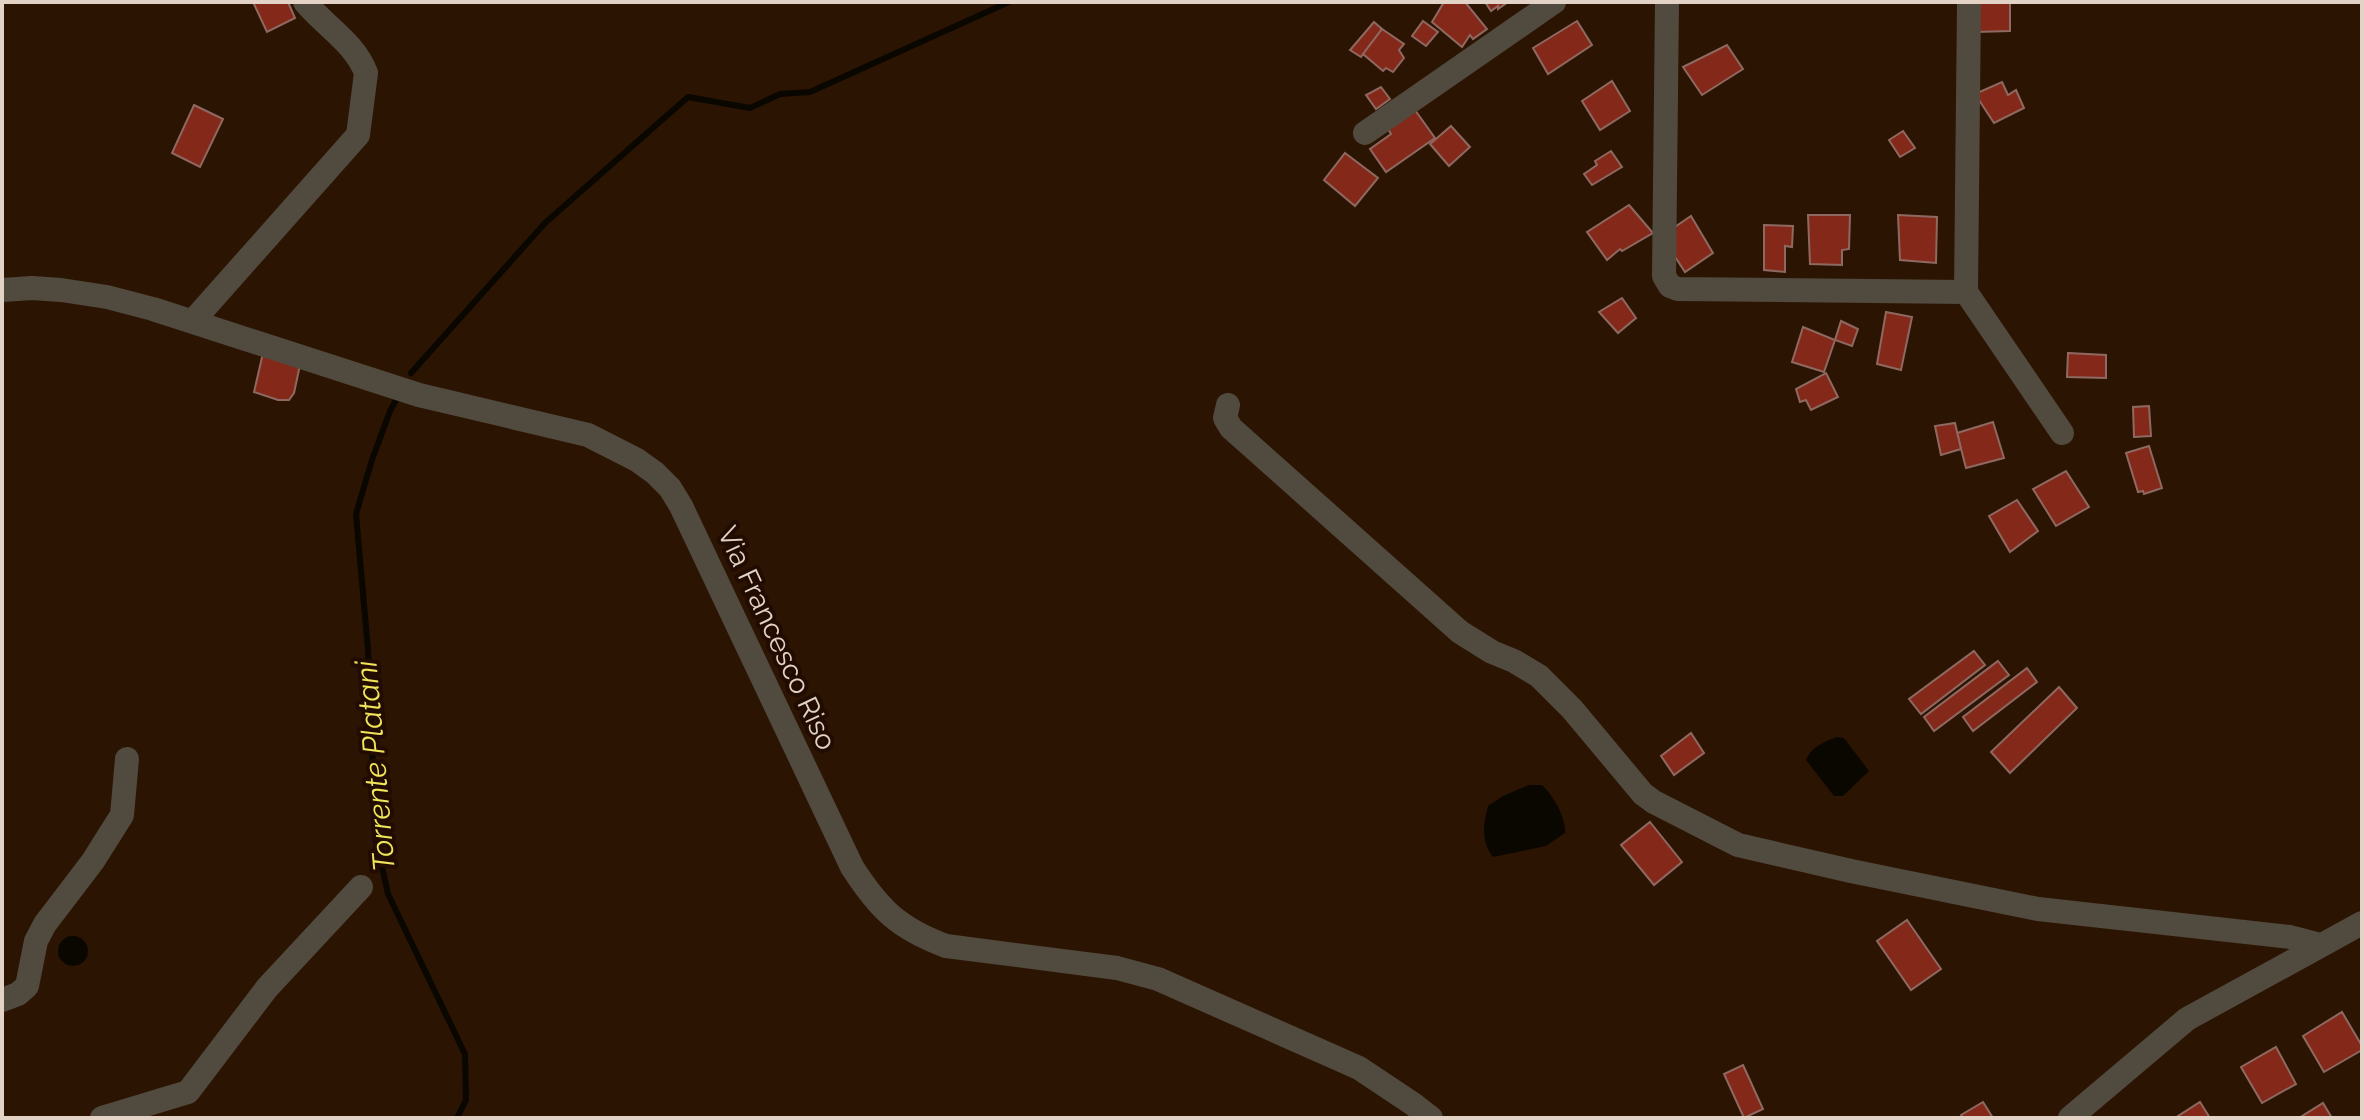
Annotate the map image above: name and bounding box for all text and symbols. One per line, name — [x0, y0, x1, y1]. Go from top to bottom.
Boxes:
street label: Via Francesco Riso — [711, 521, 843, 755]
water label: Torrente Platani — [348, 659, 402, 873]

